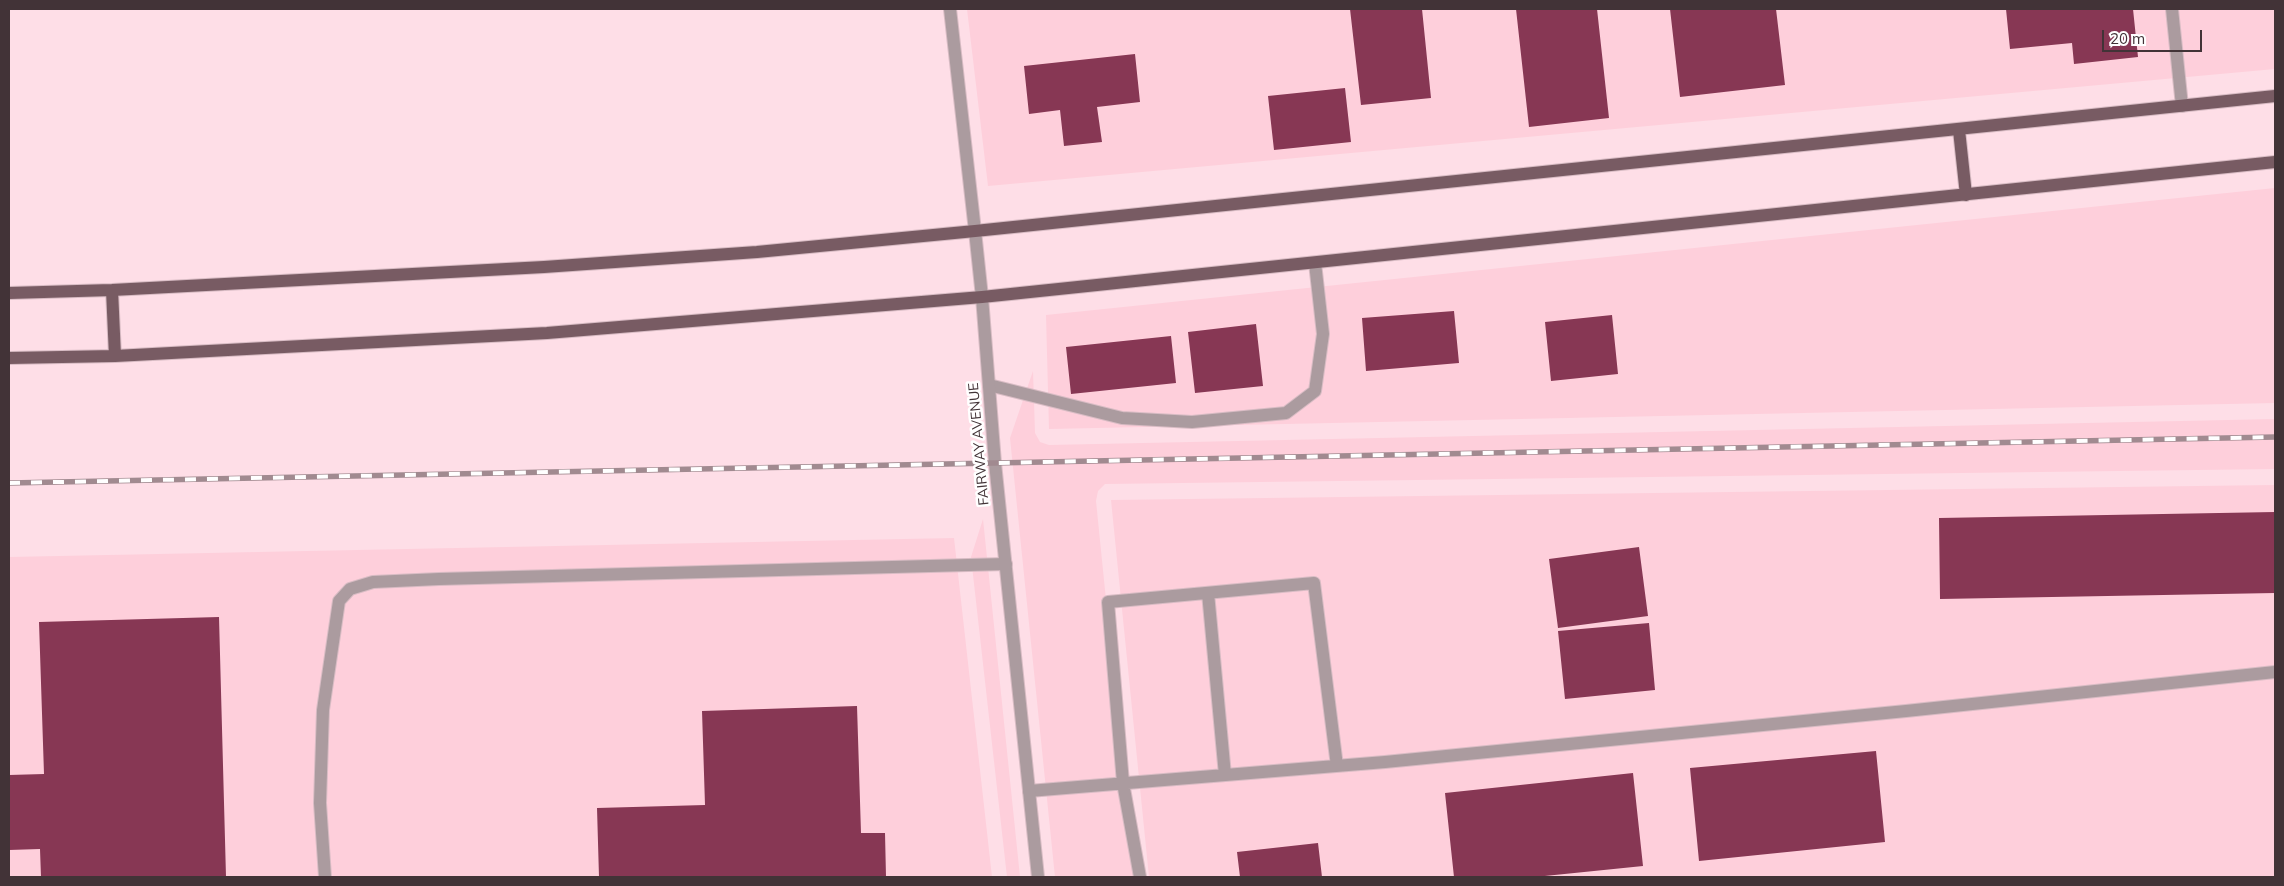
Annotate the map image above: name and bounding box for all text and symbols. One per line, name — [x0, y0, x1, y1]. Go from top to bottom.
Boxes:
scale bar — [2104, 20, 2204, 52]
text: 20 m — [2110, 29, 2145, 48]
street label: FAIRWAY AVENUE — [965, 382, 993, 506]

